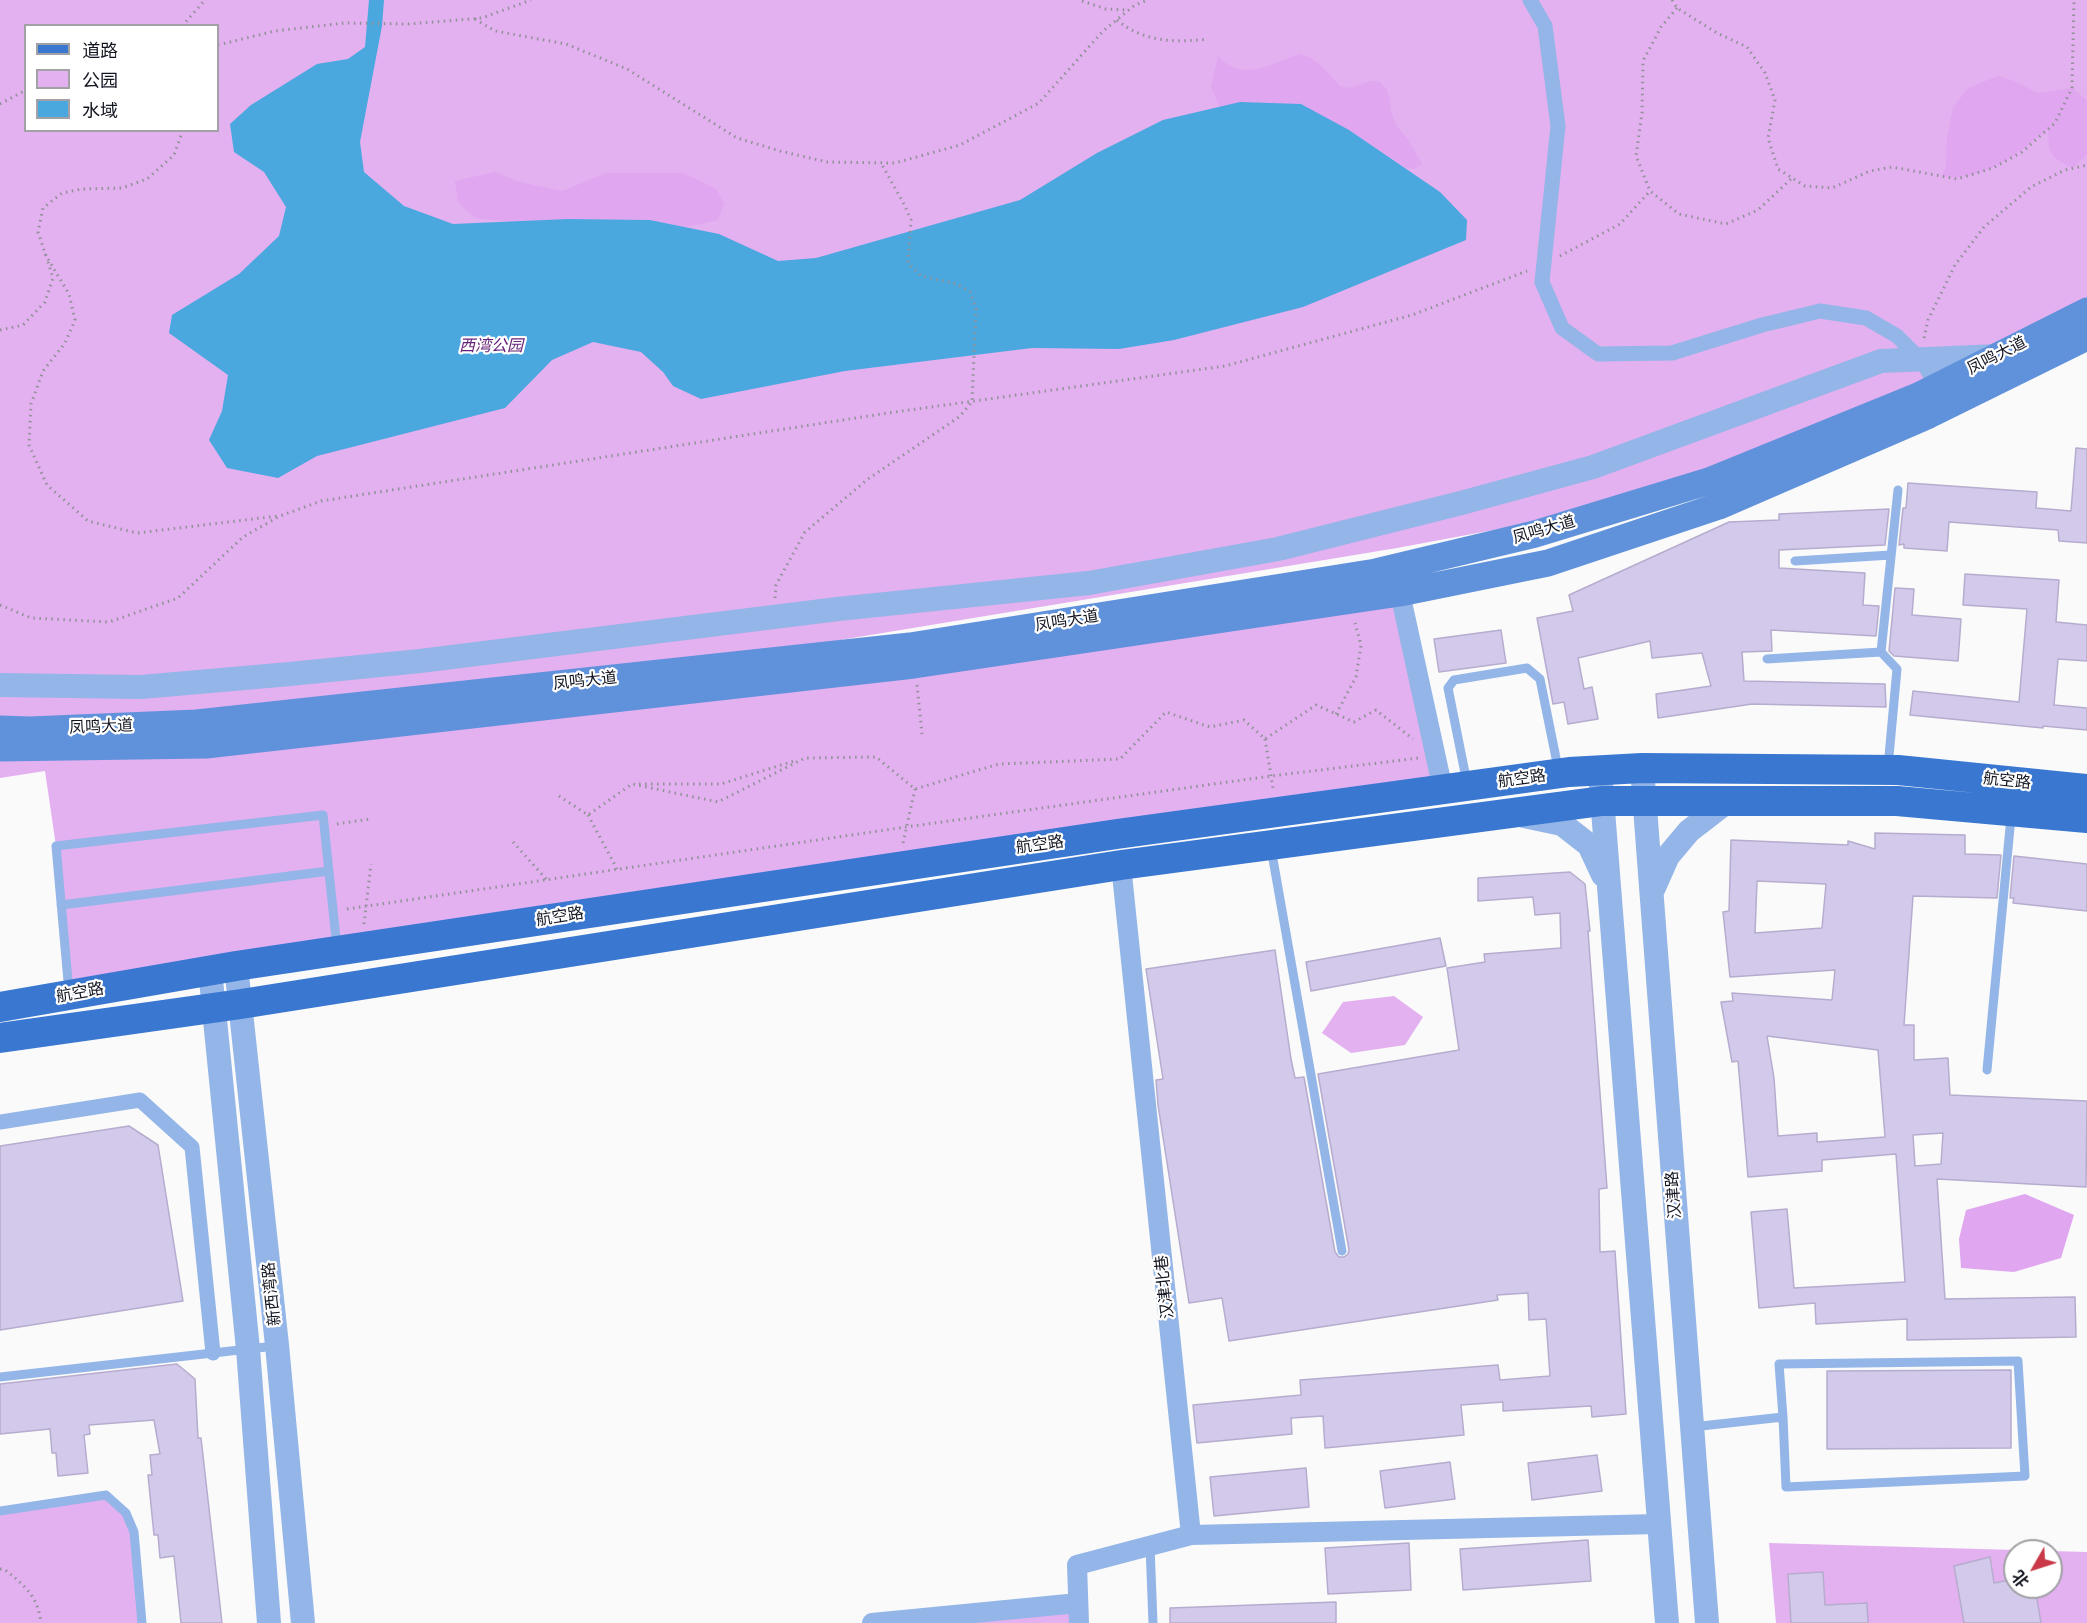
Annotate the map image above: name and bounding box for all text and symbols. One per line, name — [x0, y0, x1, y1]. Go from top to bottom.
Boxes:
legend — [24, 24, 219, 132]
text: 道路 — [82, 39, 118, 62]
text: 公园 — [82, 69, 118, 92]
text: 水域 — [82, 99, 118, 122]
street label: 凤鸣大道 — [1964, 333, 2030, 379]
park label: 西湾公园 — [459, 336, 523, 356]
street label: 凤鸣大道 — [1511, 512, 1577, 548]
street label: 凤鸣大道 — [1034, 607, 1100, 635]
street label: 凤鸣大道 — [552, 668, 618, 694]
street label: 凤鸣大道 — [69, 716, 133, 738]
street label: 航空路 — [1497, 766, 1547, 792]
street label: 航空路 — [1982, 769, 2032, 793]
street label: 航空路 — [1015, 832, 1065, 858]
street label: 航空路 — [535, 904, 585, 930]
street label: 航空路 — [55, 979, 105, 1007]
street label: 汉津路 — [1663, 1170, 1685, 1220]
street label: 汉津北巷 — [1152, 1254, 1178, 1320]
street label: 新西湾路 — [259, 1261, 285, 1327]
north arrow — [2003, 1539, 2063, 1599]
text: 北 — [2008, 1567, 2033, 1592]

